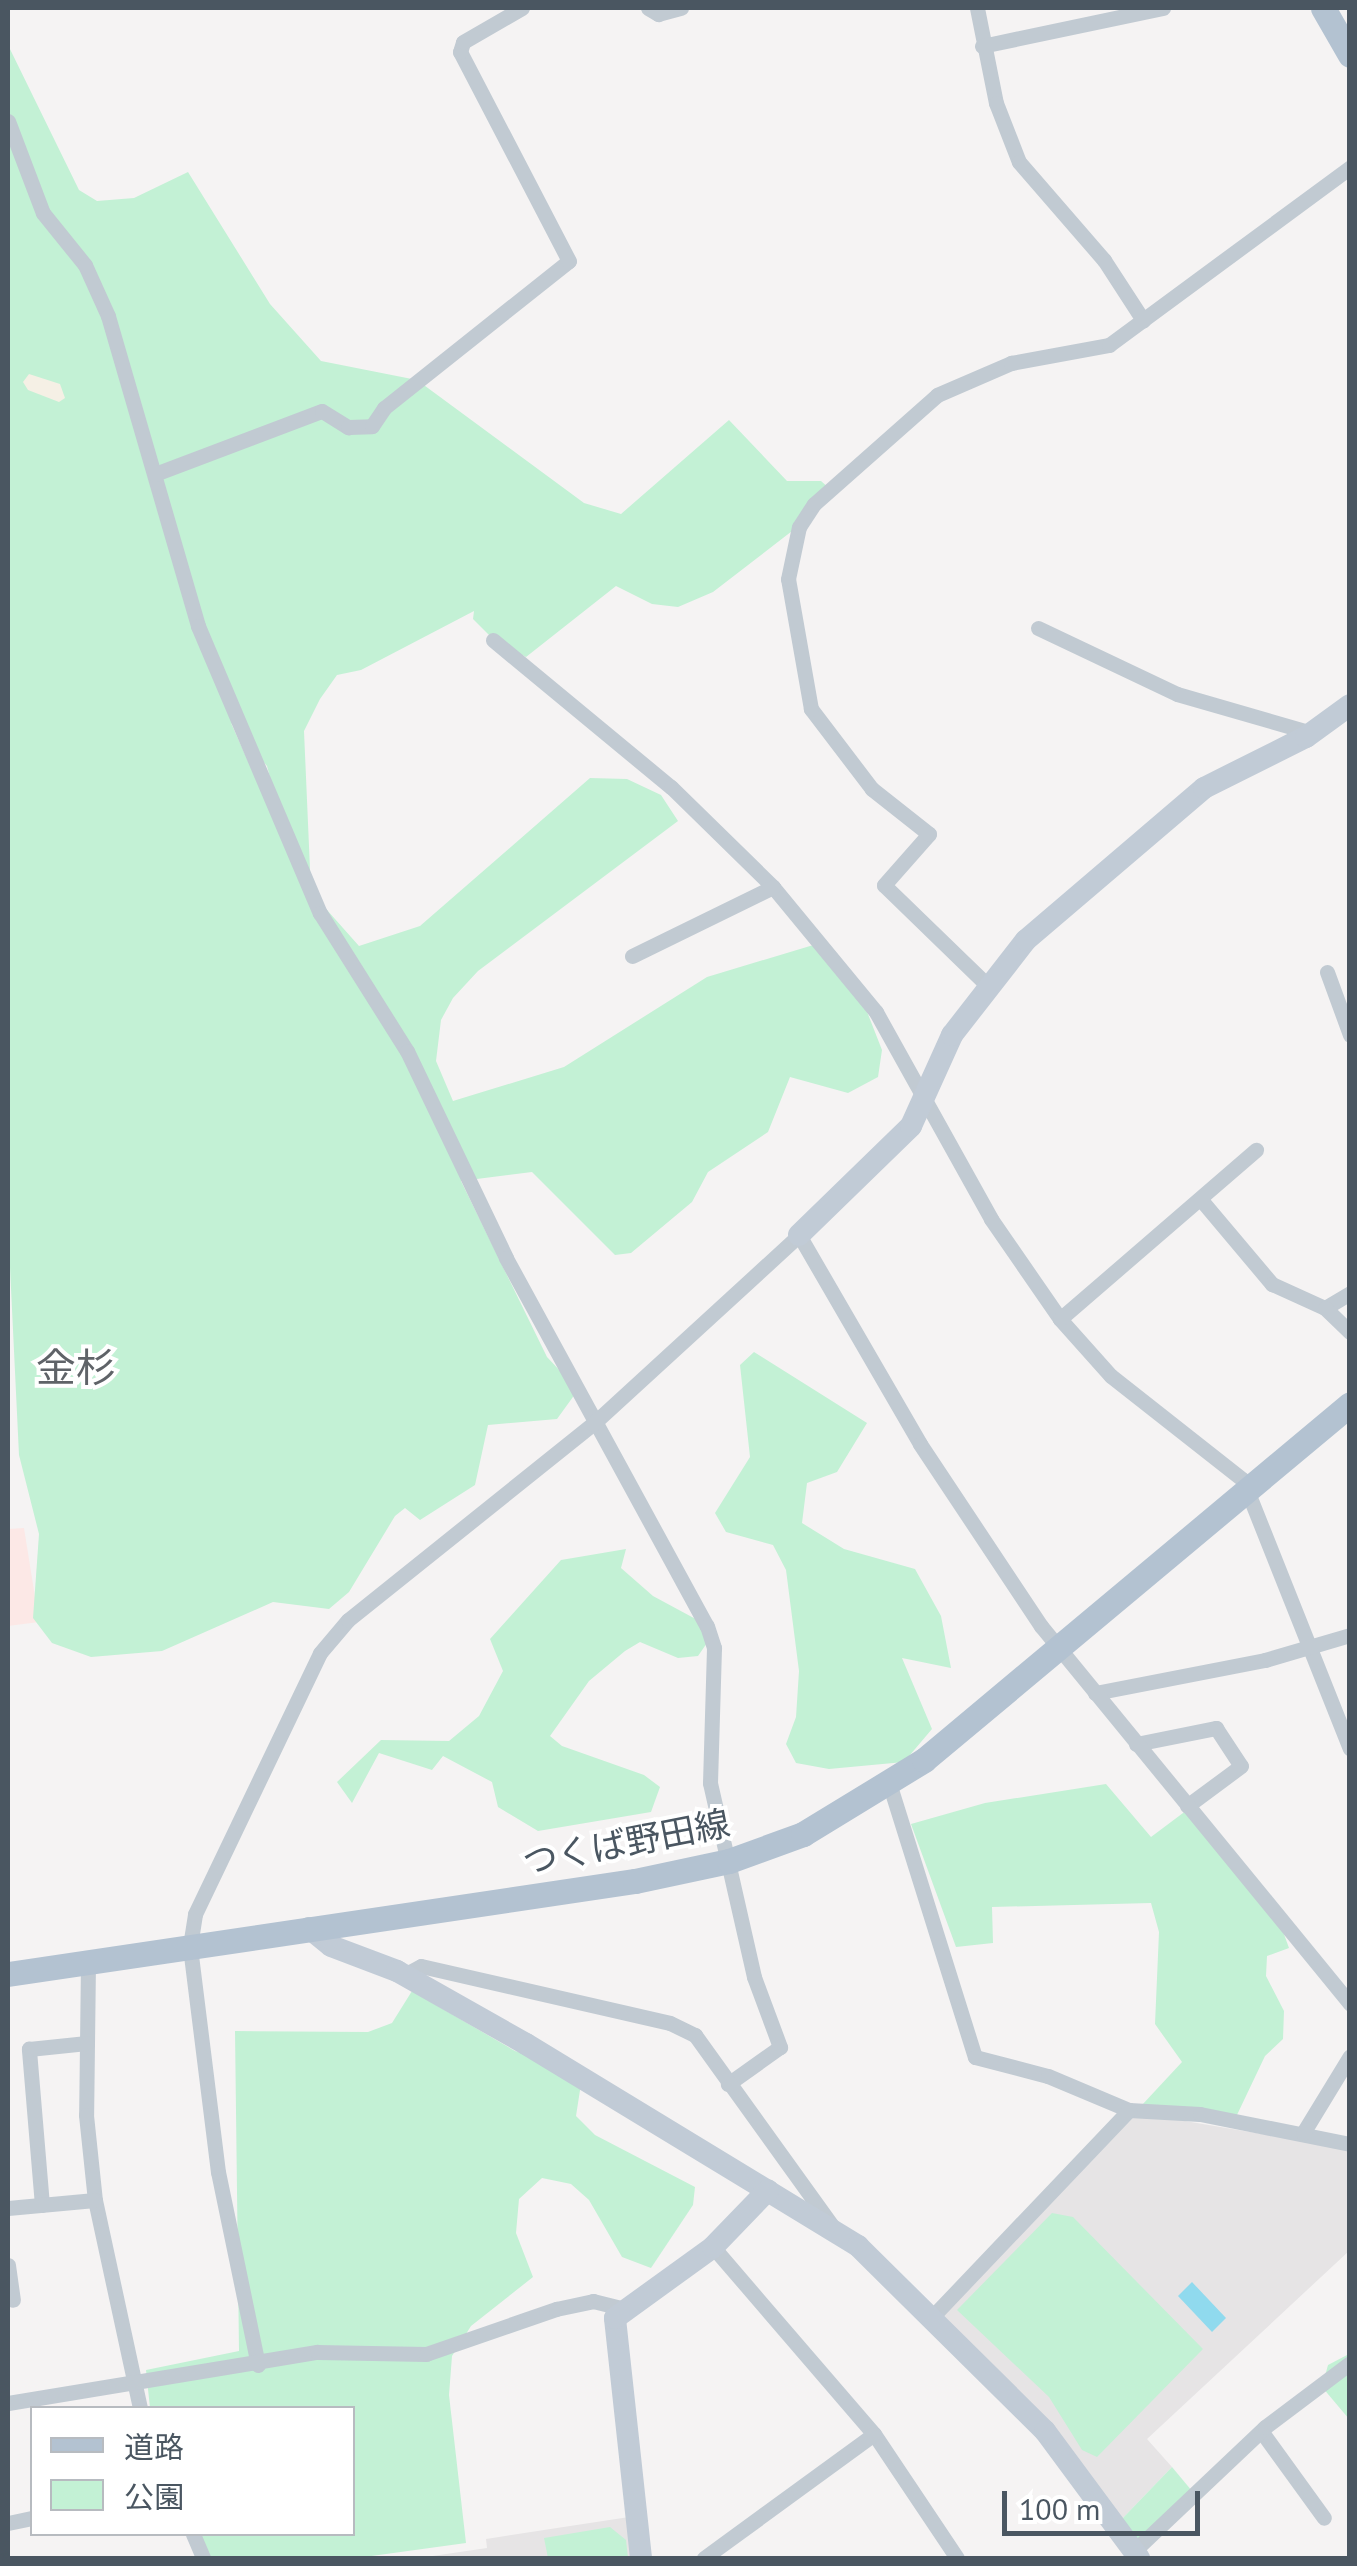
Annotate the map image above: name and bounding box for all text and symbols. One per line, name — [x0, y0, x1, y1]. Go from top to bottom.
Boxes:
district label: 金杉 — [36, 1343, 116, 1391]
street label: つくば野田線 — [519, 1801, 733, 1883]
legend — [30, 2406, 355, 2536]
text: 道路 — [124, 2427, 184, 2466]
scale bar — [1007, 2471, 1204, 2533]
text: 公園 — [124, 2477, 184, 2516]
text: 100 m — [1019, 2489, 1100, 2528]

